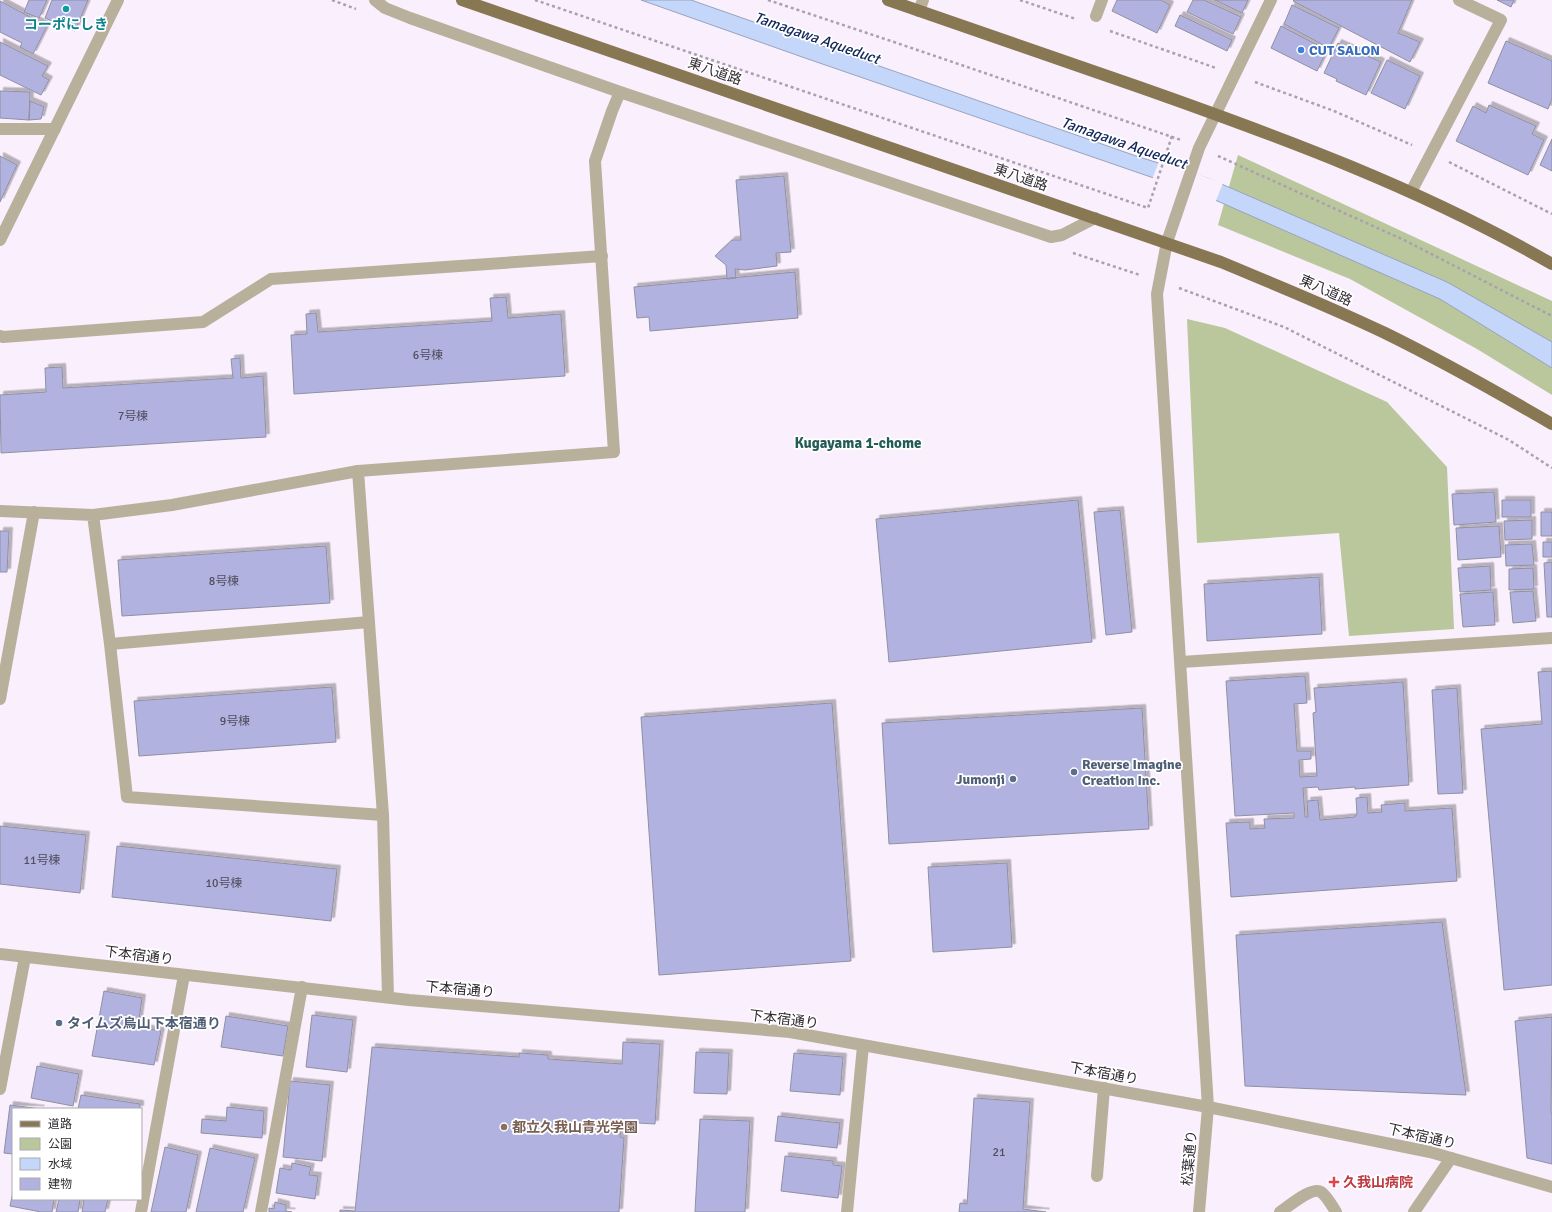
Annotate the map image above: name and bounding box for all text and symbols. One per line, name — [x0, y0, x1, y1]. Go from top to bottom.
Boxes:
marker: コーポにしき — [61, 4, 71, 14]
water label: Tamagawa Aqueduct — [752, 8, 884, 68]
place label: コーポにしき — [24, 16, 108, 33]
place label: CUT SALON — [1309, 42, 1380, 59]
marker: CUT SALON — [1296, 45, 1306, 55]
street label: 東八道路 — [686, 54, 744, 89]
water label: Tamagawa Aqueduct — [1059, 113, 1191, 173]
street label: 東八道路 — [992, 160, 1050, 195]
street label: 東八道路 — [1297, 271, 1355, 310]
house number: 6号棟 — [413, 348, 443, 363]
house number: 7号棟 — [118, 409, 148, 424]
district label: Kugayama 1-chome — [794, 434, 922, 452]
house number: 8号棟 — [209, 574, 239, 589]
house number: 9号棟 — [220, 714, 250, 729]
place label: Reverse Imagine Creation Inc. — [1082, 756, 1182, 789]
marker: Reverse Imagine Creation Inc. — [1069, 767, 1079, 777]
place label: Jumonji — [956, 771, 1005, 788]
marker: Jumonji — [1008, 774, 1018, 784]
house number: 11号棟 — [24, 853, 60, 868]
house number: 10号棟 — [206, 876, 242, 891]
street label: 下本宿通り — [103, 943, 175, 968]
street label: 下本宿通り — [424, 978, 496, 1001]
street label: 下本宿通り — [748, 1007, 820, 1032]
place label: タイムズ烏山下本宿通り — [67, 1015, 221, 1032]
marker: タイムズ烏山下本宿通り — [54, 1018, 64, 1028]
street label: 下本宿通り — [1068, 1059, 1140, 1088]
legend — [12, 1108, 142, 1200]
text: 道路 — [48, 1117, 72, 1132]
place label: 都立久我山青光学園 — [512, 1119, 638, 1136]
street label: 下本宿通り — [1386, 1120, 1458, 1153]
marker: 都立久我山青光学園 — [499, 1122, 509, 1132]
street label: 松葉通り — [1179, 1129, 1200, 1187]
text: 公園 — [48, 1137, 72, 1152]
house number: 21 — [993, 1145, 1005, 1160]
text: 水域 — [48, 1157, 72, 1172]
place label: 久我山病院 — [1343, 1174, 1413, 1191]
marker: 久我山病院 — [1328, 1176, 1340, 1188]
text: 建物 — [48, 1177, 72, 1192]

